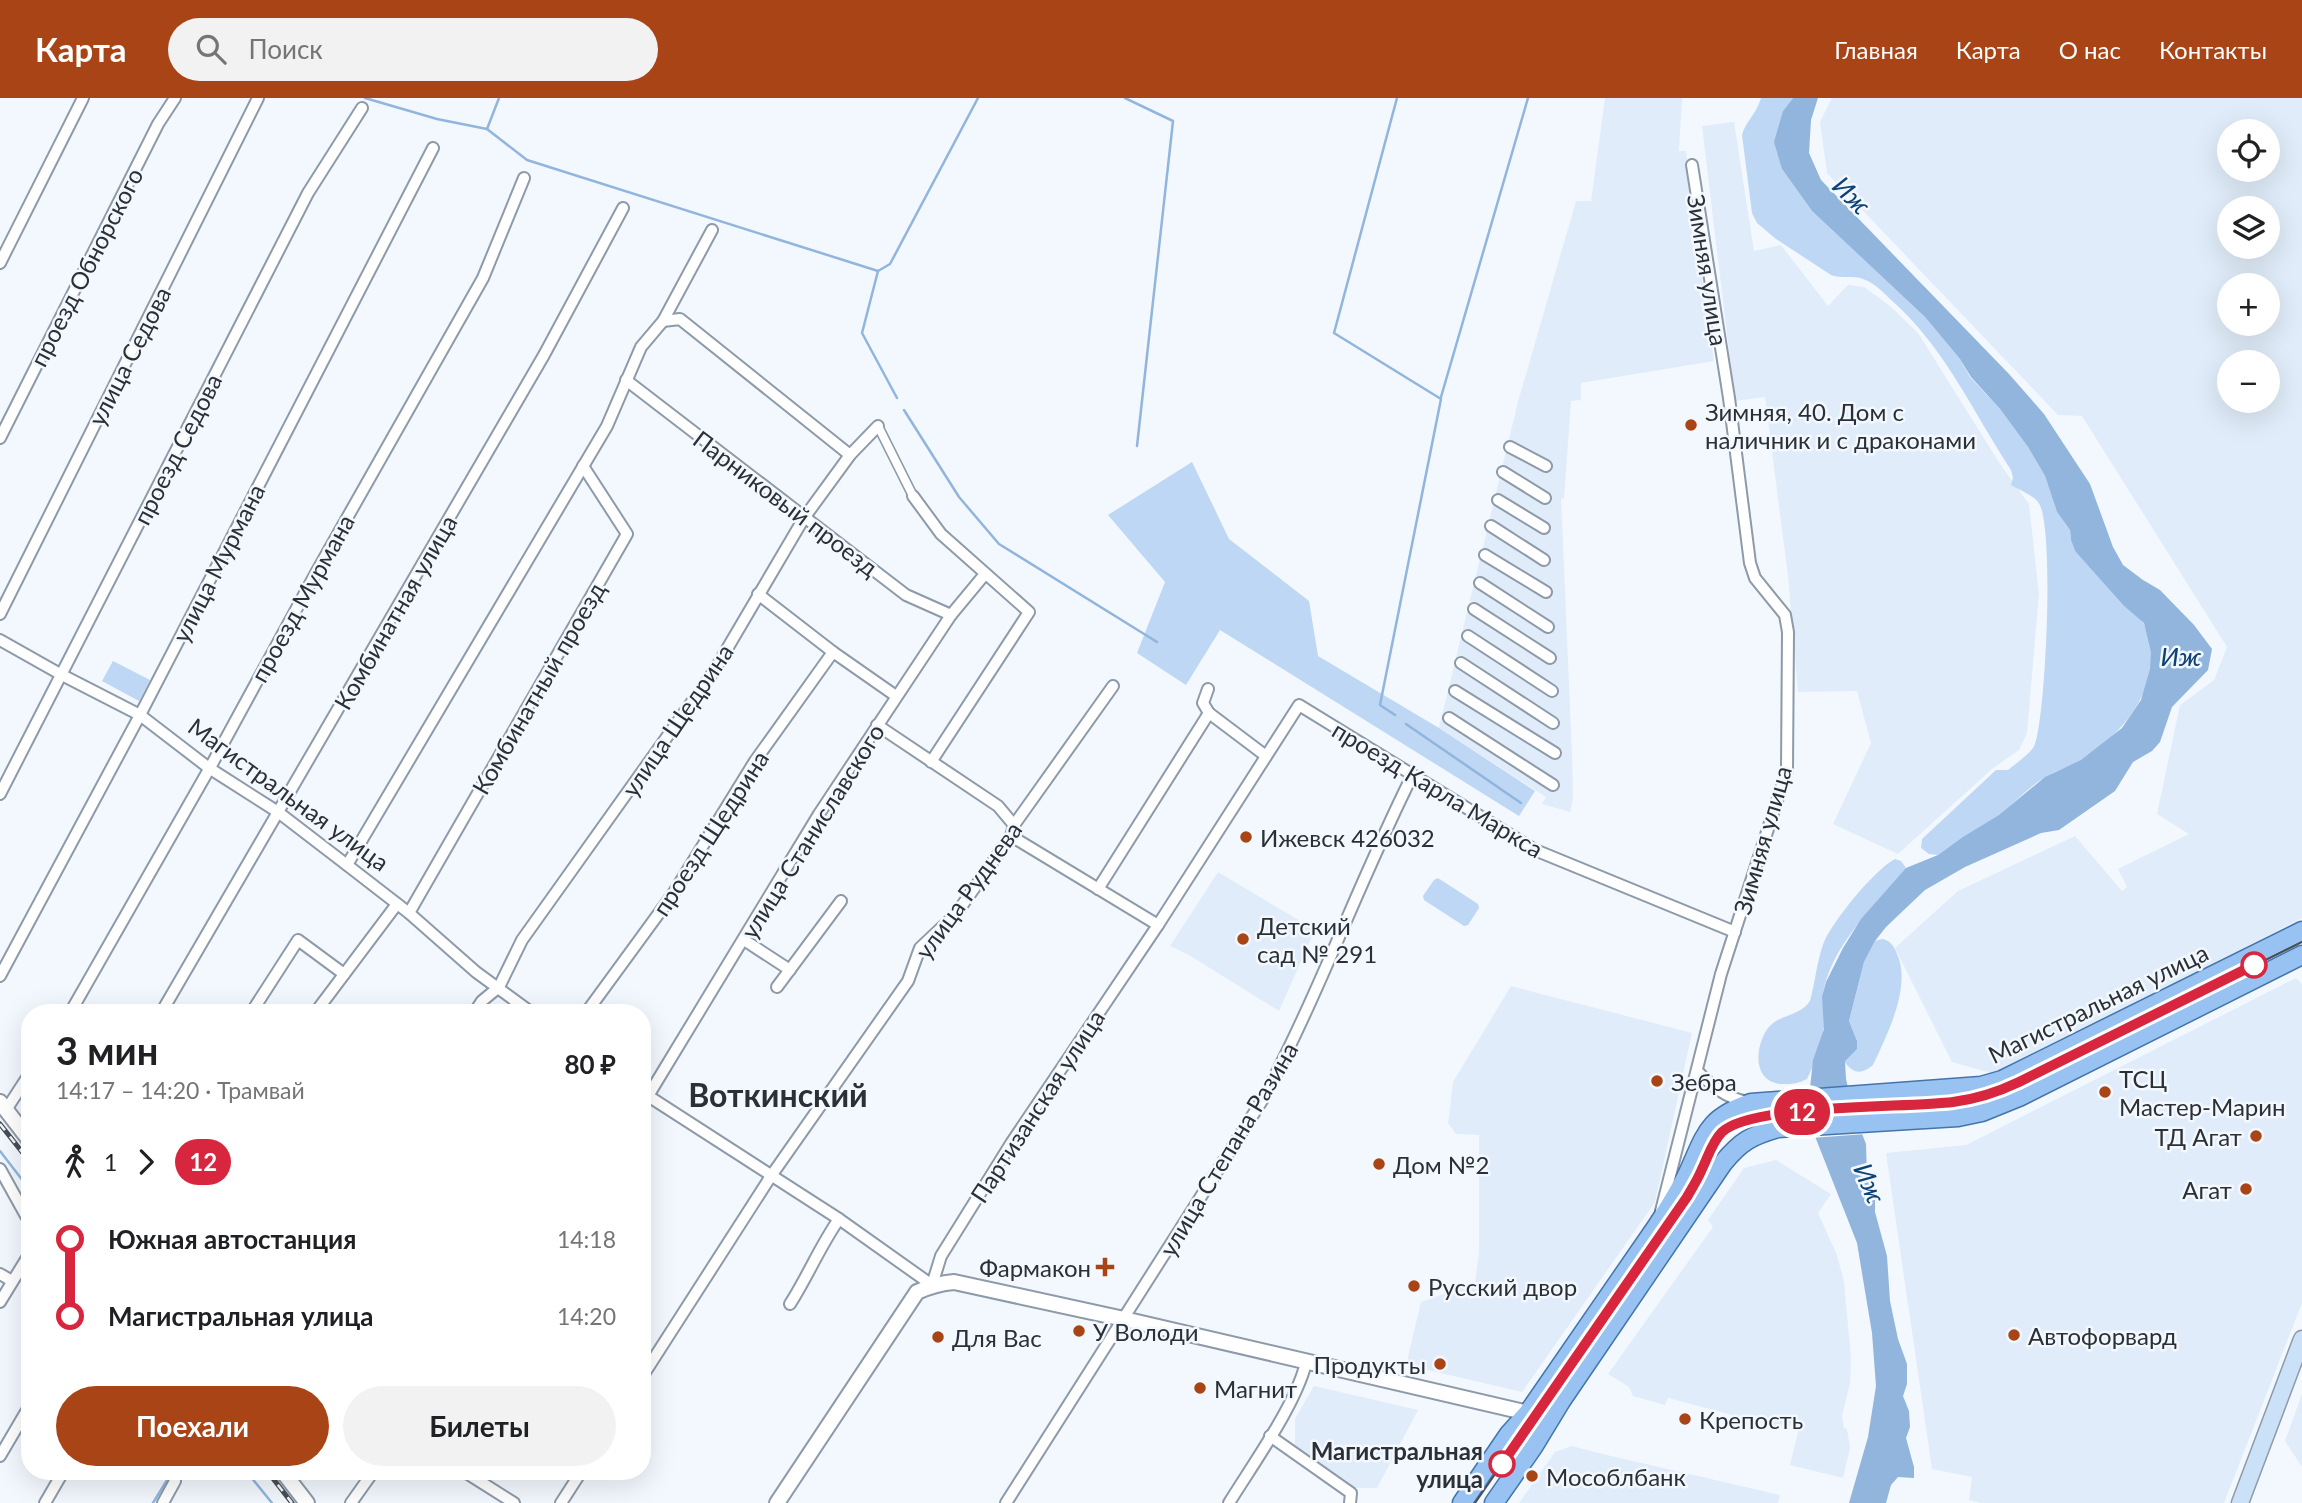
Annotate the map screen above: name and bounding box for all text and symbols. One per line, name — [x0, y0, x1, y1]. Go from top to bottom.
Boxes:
search box — [168, 18, 658, 81]
text: Карта — [35, 29, 126, 69]
icon: search — [192, 30, 230, 68]
text: Поиск — [248, 33, 323, 65]
text: Главная — [1834, 35, 1918, 64]
text: Карта — [1956, 35, 2021, 64]
text: О нас — [2059, 35, 2121, 64]
text: Контакты — [2159, 35, 2267, 64]
map controls — [2217, 119, 2280, 413]
button: locate — [2217, 119, 2280, 182]
street label: проезд Обнорского — [23, 163, 149, 371]
water label: Иж — [1826, 169, 1878, 221]
street label: Зимняя улица — [1682, 192, 1734, 348]
button: layers — [2217, 196, 2280, 259]
button: + — [2217, 273, 2280, 336]
street label: улица Седова — [82, 282, 176, 430]
button: − — [2217, 350, 2280, 413]
street label: проезд Седова — [127, 369, 227, 529]
place label: Зимняя, 40. Дом с наличник и с драконами — [1705, 397, 1976, 454]
marker: Зимняя, 40. Дом с наличник и с драконами — [1683, 417, 1699, 433]
street label: Парниковый проезд — [688, 424, 884, 582]
street label: улица Мурмана — [166, 479, 270, 647]
street label: проезд Мурмана — [244, 509, 360, 687]
street label: Комбинатная улица — [327, 510, 463, 714]
street label: Комбинатный проезд — [465, 577, 611, 799]
street label: улица Щедрина — [615, 638, 739, 802]
water label: Иж — [2161, 640, 2202, 672]
street label: Магистральная улица — [183, 711, 395, 877]
street label: проезд Карла Маркса — [1327, 715, 1549, 863]
street label: улица Станиславского — [734, 718, 890, 944]
street label: проезд Щедрина — [646, 745, 774, 921]
street label: Зимняя улица — [1727, 762, 1797, 918]
street label: улица Руднева — [909, 816, 1027, 964]
place label: Ижевск 426032 — [1260, 823, 1435, 852]
marker: Ижевск 426032 — [1238, 829, 1254, 845]
place label: Детский сад № 291 — [1257, 911, 1377, 968]
marker: Детский сад № 291 — [1235, 931, 1251, 947]
street label: Магистральная улица — [1983, 937, 2213, 1069]
unlabelled marker — [2241, 952, 2267, 978]
street label: Партизанская улица — [964, 1004, 1110, 1208]
text: 3 мин — [56, 1027, 158, 1073]
street label: улица Степана Разина — [1153, 1037, 1303, 1261]
text: 80 ₽ — [564, 1048, 616, 1080]
place label: ТСЦ Мастер-Марин — [2119, 1064, 2286, 1121]
place label: Зебра — [1671, 1067, 1737, 1096]
marker: Зебра — [1649, 1073, 1665, 1089]
district label: Воткинский — [688, 1075, 868, 1114]
text: 14:17 – 14:20 · Трамвай — [56, 1076, 305, 1104]
marker: ТСЦ Мастер-Марин — [2097, 1084, 2113, 1100]
line badge: 12 — [1770, 1089, 1834, 1135]
text: 12 — [1788, 1097, 1816, 1126]
place label: ТД Агат — [2155, 1122, 2242, 1151]
marker: ТД Агат — [2248, 1128, 2264, 1144]
icon: walk — [56, 1143, 94, 1181]
icon: forward — [127, 1143, 165, 1181]
text: 12 — [189, 1147, 217, 1176]
text: 1 — [104, 1148, 117, 1176]
place label: Дом №2 — [1393, 1150, 1490, 1179]
marker: Дом №2 — [1371, 1156, 1387, 1172]
water label: Иж — [1847, 1158, 1893, 1208]
place label: Агат — [2182, 1175, 2232, 1204]
marker: Агат — [2238, 1181, 2254, 1197]
text: Южная автостанция — [108, 1223, 356, 1255]
text: 14:18 — [557, 1225, 616, 1253]
place label: Фармакон — [979, 1253, 1091, 1282]
marker: Фармакон — [1097, 1259, 1113, 1275]
place label: Русский двор — [1428, 1272, 1577, 1301]
marker: Русский двор — [1406, 1278, 1422, 1294]
text: Магистральная улица — [108, 1300, 373, 1332]
text: 14:20 — [557, 1302, 616, 1330]
place label: У Володи — [1093, 1317, 1199, 1346]
place label: Автофорвард — [2028, 1321, 2177, 1350]
place label: Для Вас — [952, 1323, 1042, 1352]
marker: У Володи — [1071, 1323, 1087, 1339]
marker: Автофорвард — [2006, 1327, 2022, 1343]
marker: Для Вас — [930, 1329, 946, 1345]
place label: Продукты — [1313, 1350, 1426, 1379]
marker: Продукты — [1432, 1356, 1448, 1372]
place label: Магнит — [1214, 1374, 1297, 1403]
marker: Магнит — [1192, 1380, 1208, 1396]
button: Поехали — [56, 1386, 329, 1466]
button: Билеты — [343, 1386, 616, 1466]
place label: Крепость — [1699, 1405, 1803, 1434]
marker: Крепость — [1677, 1411, 1693, 1427]
place label: Магистральная улица — [1311, 1436, 1483, 1493]
marker: Магистральная улица — [1489, 1451, 1515, 1477]
place label: Мособлбанк — [1546, 1462, 1687, 1491]
marker: Мособлбанк — [1524, 1468, 1540, 1484]

